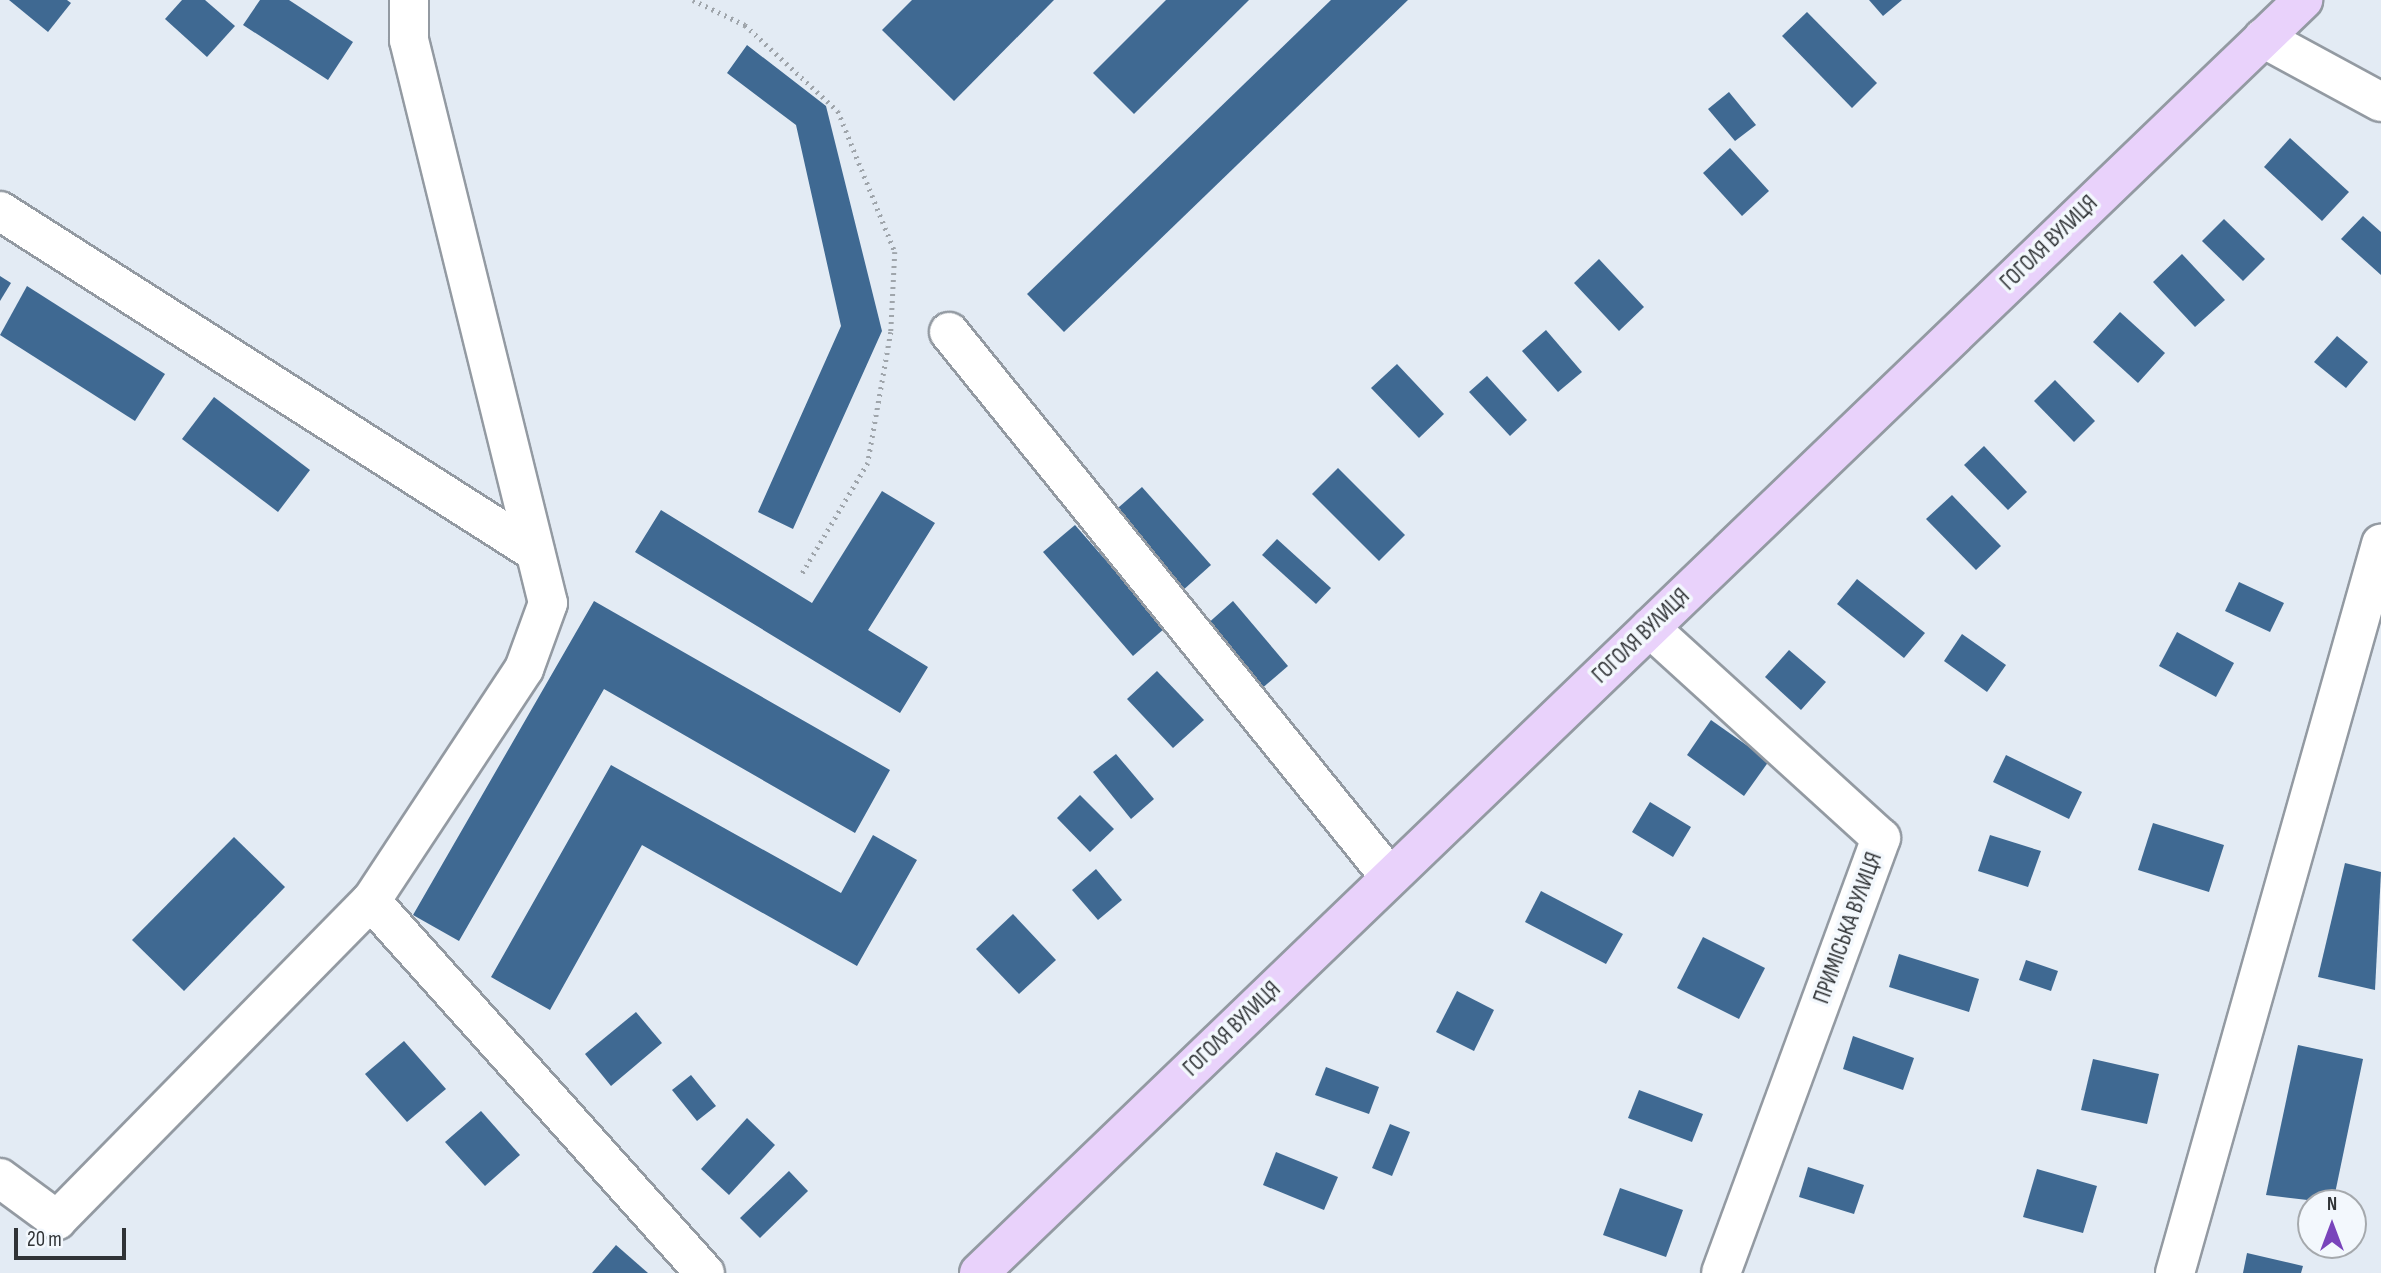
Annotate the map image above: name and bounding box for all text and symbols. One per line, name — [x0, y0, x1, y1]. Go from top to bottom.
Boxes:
street label: ГОГОЛЯ ВУЛИЦЯ — [1995, 190, 2103, 296]
street label: ГОГОЛЯ ВУЛИЦЯ — [1587, 583, 1695, 689]
street label: ПРИМІСЬКА ВУЛИЦЯ — [1808, 849, 1888, 1007]
street label: ГОГОЛЯ ВУЛИЦЯ — [1178, 976, 1286, 1082]
north arrow — [2297, 1189, 2367, 1259]
text: N — [2327, 1193, 2337, 1216]
scale bar — [18, 1214, 130, 1258]
text: 20 m — [27, 1227, 62, 1252]

